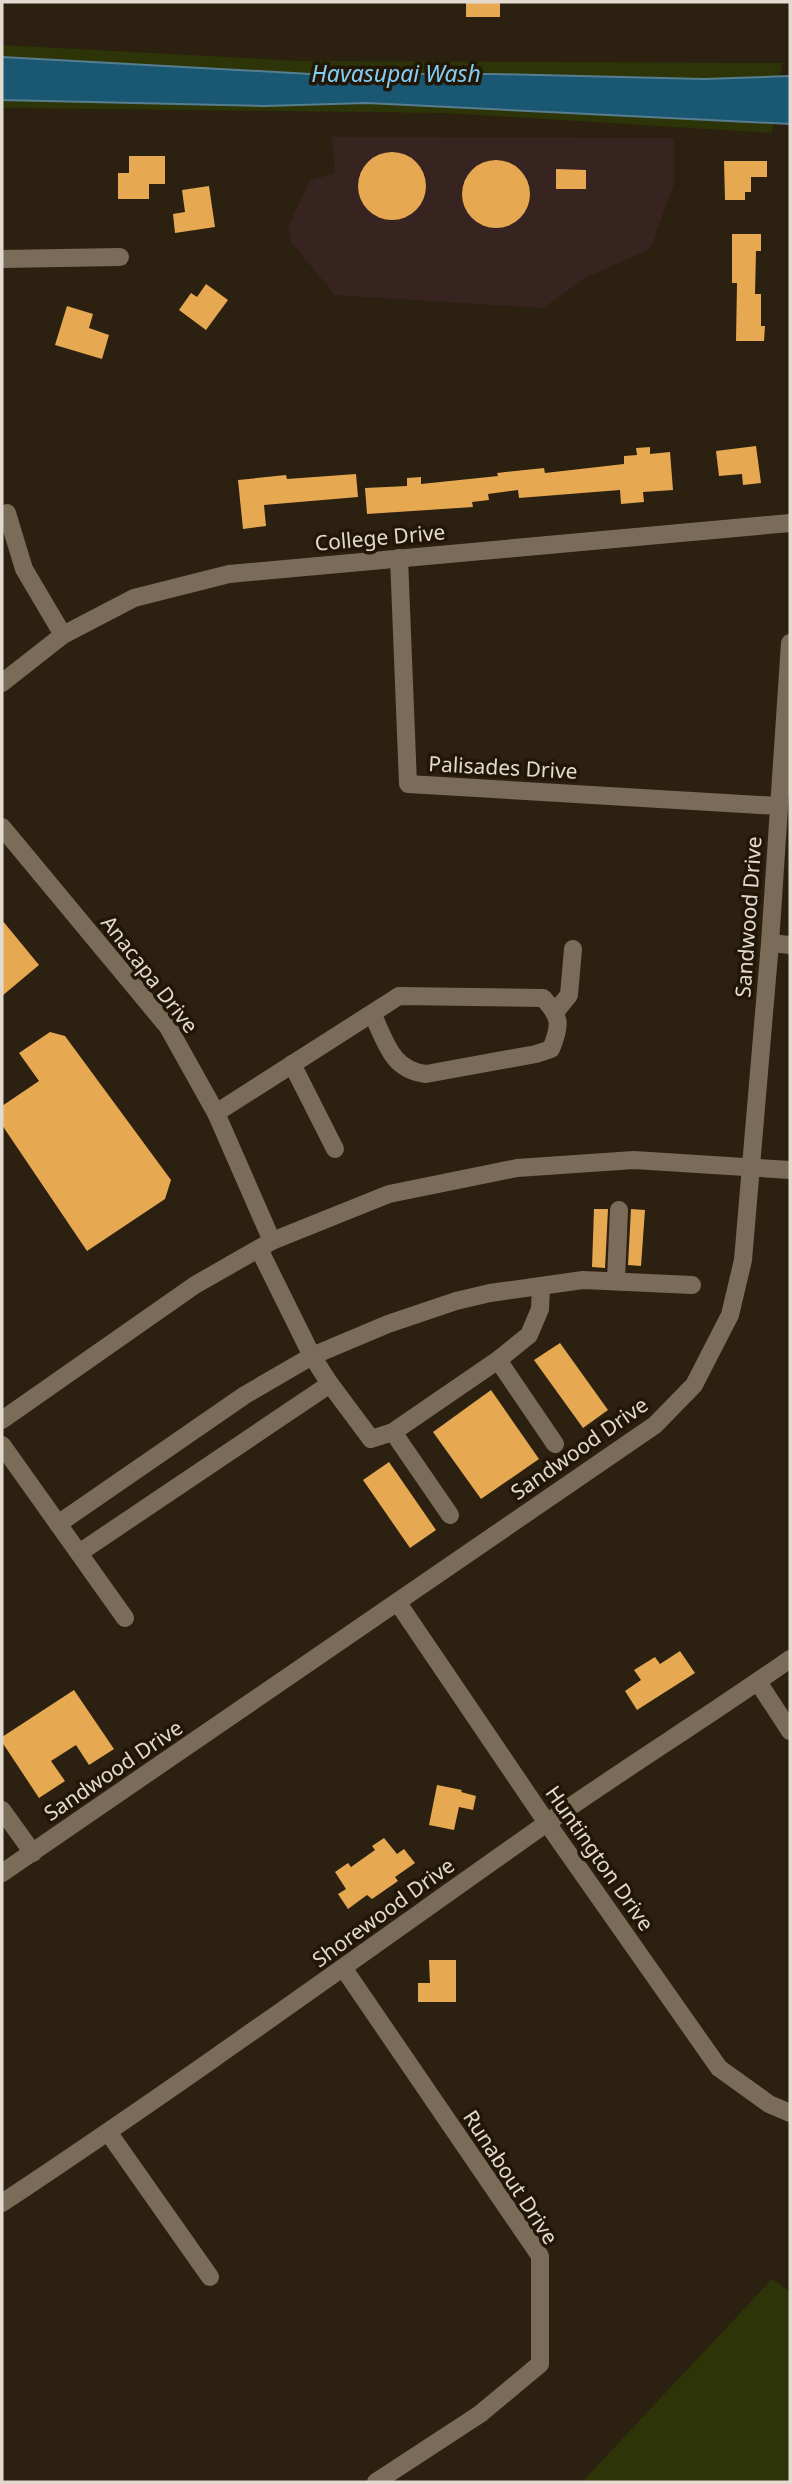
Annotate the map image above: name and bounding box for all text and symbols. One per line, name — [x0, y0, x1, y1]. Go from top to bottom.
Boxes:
water label: Havasupai Wash — [311, 57, 481, 89]
street label: College Drive — [314, 517, 446, 557]
street label: Palisades Drive — [428, 749, 578, 785]
street label: Sandwood Drive — [728, 836, 768, 998]
street label: Anacapa Drive — [95, 909, 205, 1039]
street label: Sandwood Drive — [505, 1390, 653, 1506]
street label: Sandwood Drive — [38, 1713, 188, 1827]
street label: Huntington Drive — [539, 1780, 661, 1936]
street label: Shorewood Drive — [306, 1851, 460, 1973]
street label: Runabout Drive — [457, 2105, 565, 2249]

